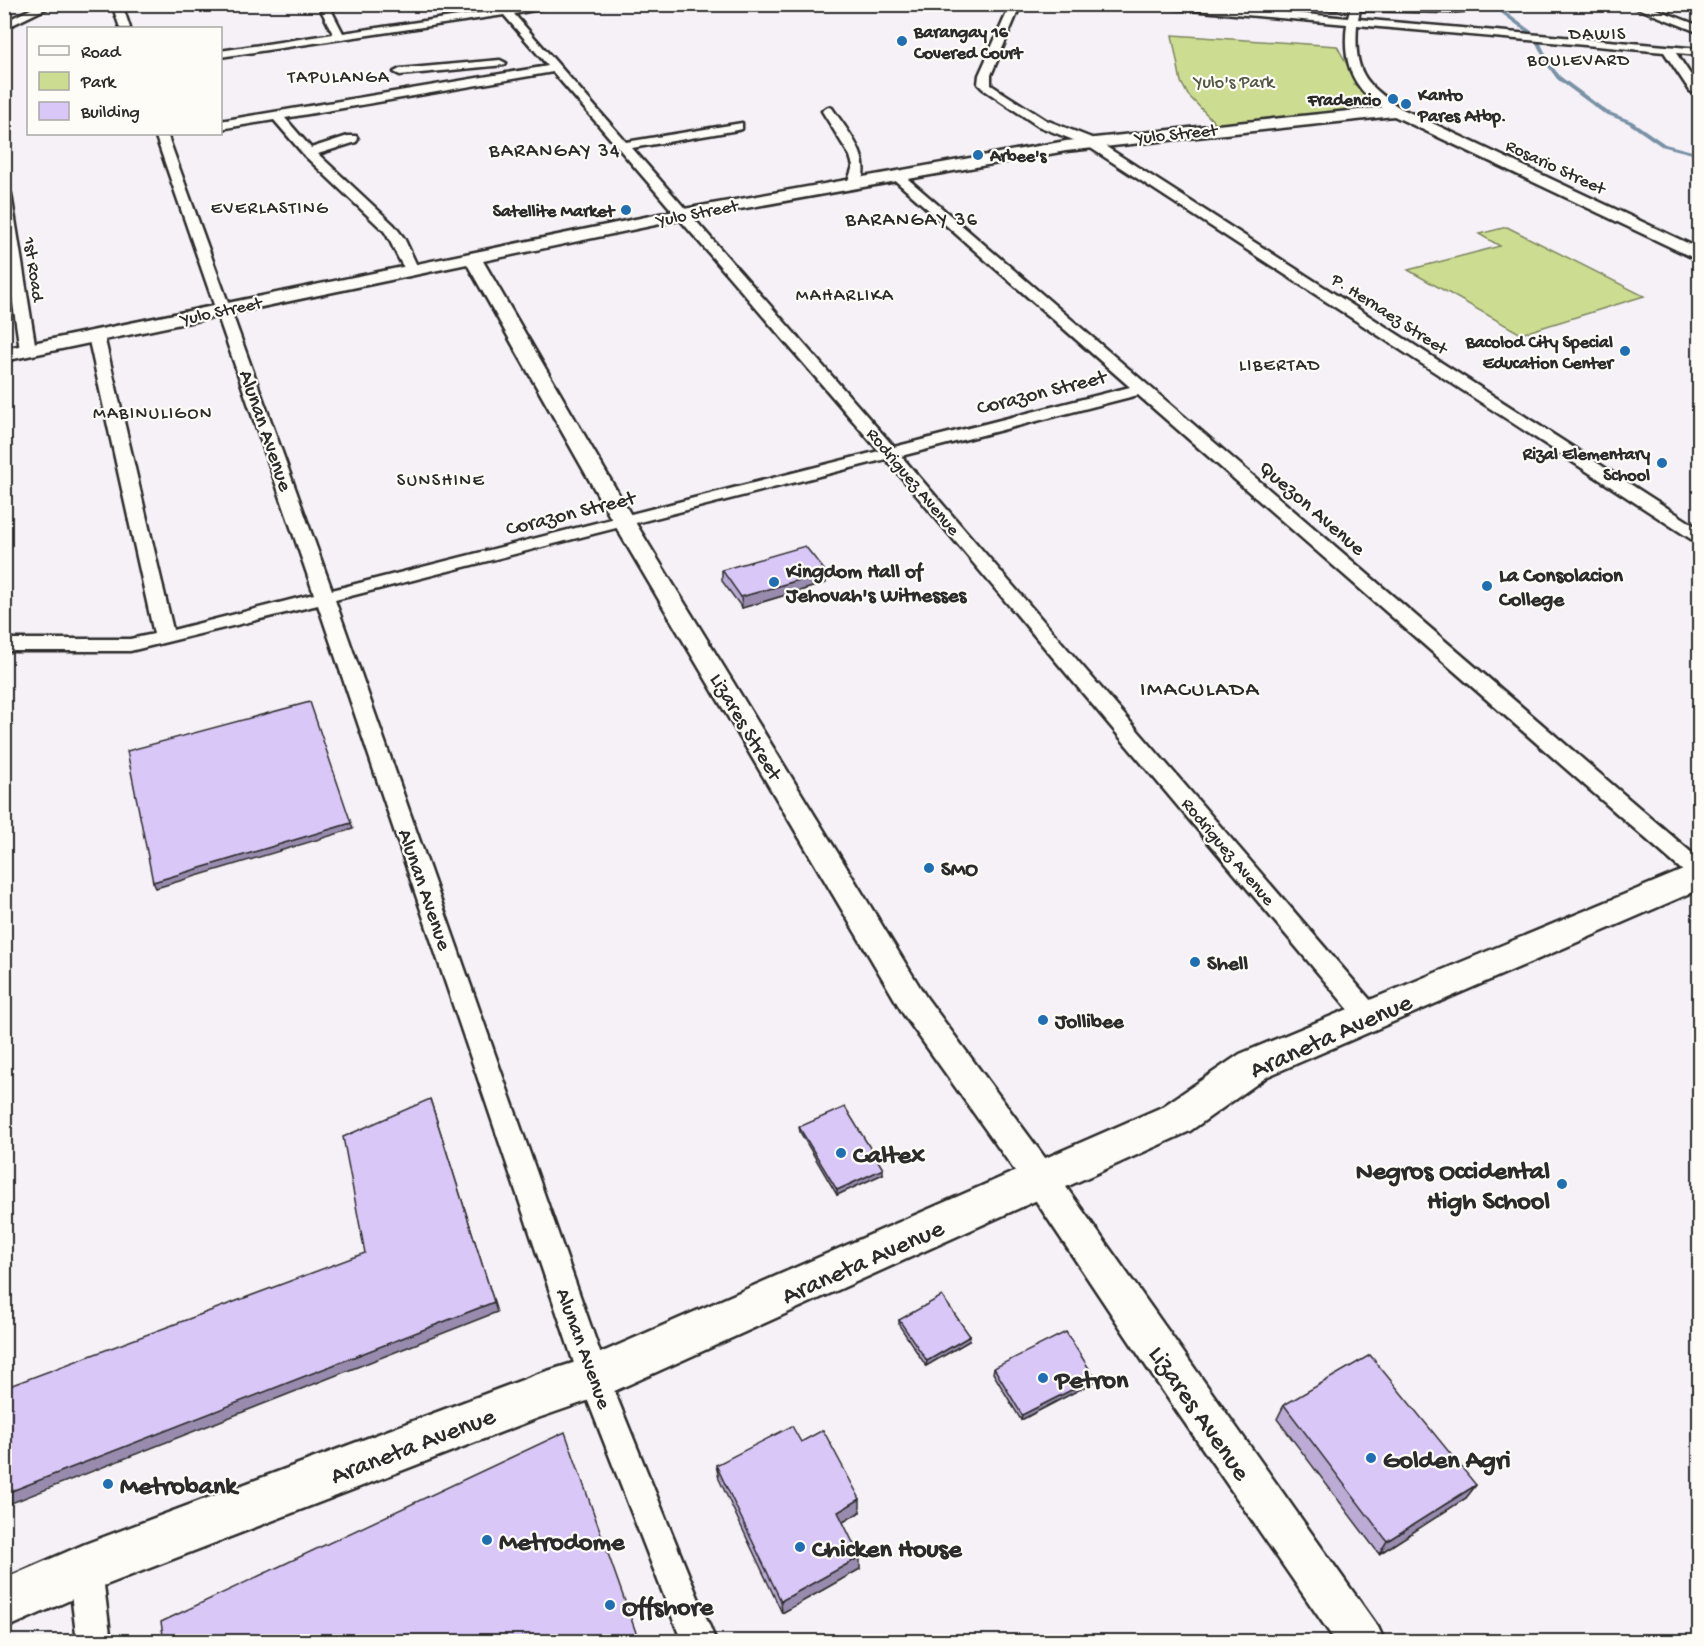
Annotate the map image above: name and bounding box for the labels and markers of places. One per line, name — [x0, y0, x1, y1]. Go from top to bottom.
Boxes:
place label: Barangay 16 Covered Court — [913, 23, 1024, 65]
marker: Barangay 16 Covered Court — [895, 34, 909, 48]
place label: Kanto Pares Atbp. — [1417, 86, 1506, 128]
place label: Fradencio — [1307, 91, 1382, 112]
marker: Fradencio — [1386, 92, 1400, 106]
marker: Kanto Pares Atbp. — [1399, 97, 1413, 111]
place label: Arbee's — [989, 147, 1048, 168]
marker: Arbee's — [971, 148, 985, 162]
place label: Satellite Market — [493, 202, 616, 223]
marker: Satellite Market — [619, 203, 633, 217]
place label: Bacolod City Special Education Center — [1465, 333, 1616, 375]
marker: Bacolod City Special Education Center — [1618, 344, 1632, 358]
place label: Rizal Elementary School — [1522, 445, 1650, 487]
marker: Rizal Elementary School — [1655, 456, 1669, 470]
place label: Kingdom Hall of Jehovah's Witnesses — [785, 561, 967, 610]
place label: La Consolacion College — [1498, 565, 1624, 614]
marker: Kingdom Hall of Jehovah's Witnesses — [767, 575, 781, 589]
marker: La Consolacion College — [1480, 579, 1494, 593]
place label: SMO — [941, 859, 978, 884]
marker: SMO — [922, 861, 936, 875]
place label: Shell — [1207, 953, 1248, 978]
marker: Shell — [1188, 955, 1202, 969]
place label: Jollibee — [1054, 1011, 1125, 1036]
marker: Jollibee — [1036, 1013, 1050, 1027]
place label: Caltex — [853, 1142, 925, 1173]
marker: Caltex — [834, 1146, 848, 1160]
place label: Negros Occidental High School — [1356, 1158, 1550, 1219]
marker: Negros Occidental High School — [1555, 1177, 1569, 1191]
place label: Petron — [1053, 1367, 1129, 1398]
marker: Petron — [1036, 1371, 1050, 1385]
place label: Golden Agri — [1383, 1447, 1511, 1478]
marker: Golden Agri — [1364, 1451, 1378, 1465]
place label: Metrobank — [120, 1473, 240, 1504]
marker: Metrobank — [101, 1477, 115, 1491]
place label: Metrodome — [499, 1529, 626, 1560]
marker: Metrodome — [480, 1533, 494, 1547]
place label: Chicken House — [812, 1536, 963, 1567]
marker: Chicken House — [793, 1540, 807, 1554]
place label: Offshore — [622, 1594, 715, 1625]
marker: Offshore — [603, 1598, 617, 1612]

